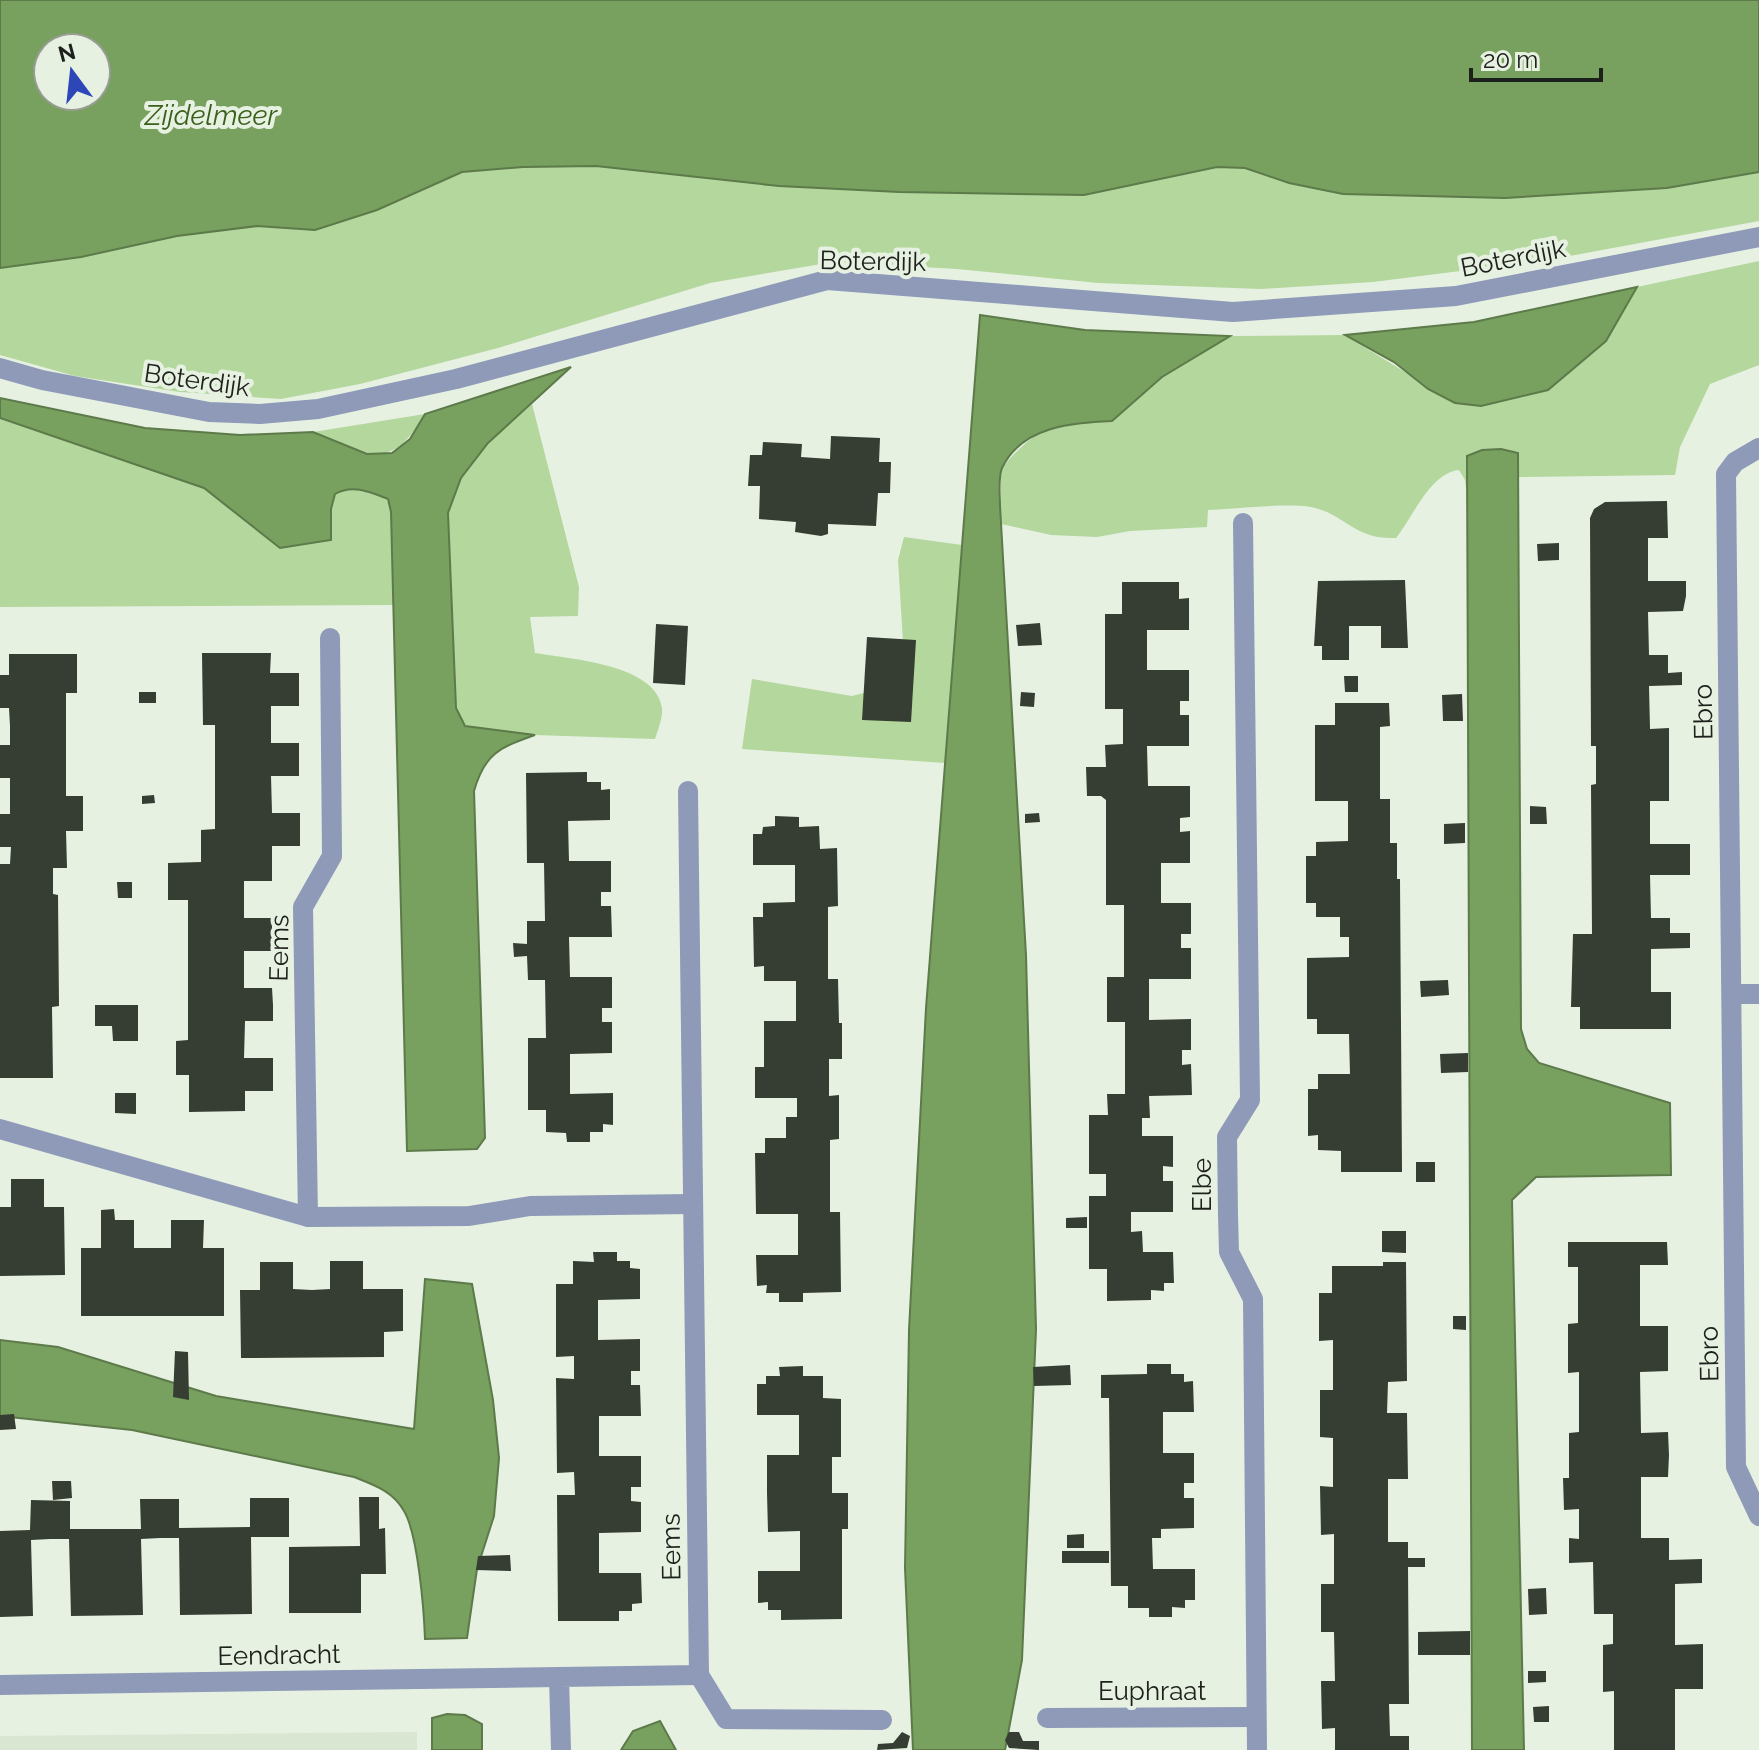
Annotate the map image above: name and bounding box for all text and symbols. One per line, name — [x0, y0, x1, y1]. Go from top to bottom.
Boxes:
north arrow — [32, 32, 112, 112]
scale bar — [1471, 32, 1601, 82]
text: N — [55, 38, 78, 67]
text: 20 m — [1483, 45, 1538, 74]
water label: Zijdelmeer — [143, 99, 278, 132]
street label: Boterdijk — [1458, 233, 1568, 283]
street label: Boterdijk — [819, 245, 927, 277]
street label: Boterdijk — [142, 358, 252, 402]
street label: Ebro — [1688, 684, 1718, 740]
street label: Eems — [263, 914, 295, 982]
street label: Elbe — [1187, 1158, 1217, 1212]
street label: Ebro — [1694, 1326, 1724, 1382]
street label: Eems — [655, 1513, 687, 1581]
street label: Eendracht — [217, 1639, 341, 1671]
street label: Euphraat — [1098, 1676, 1206, 1706]

